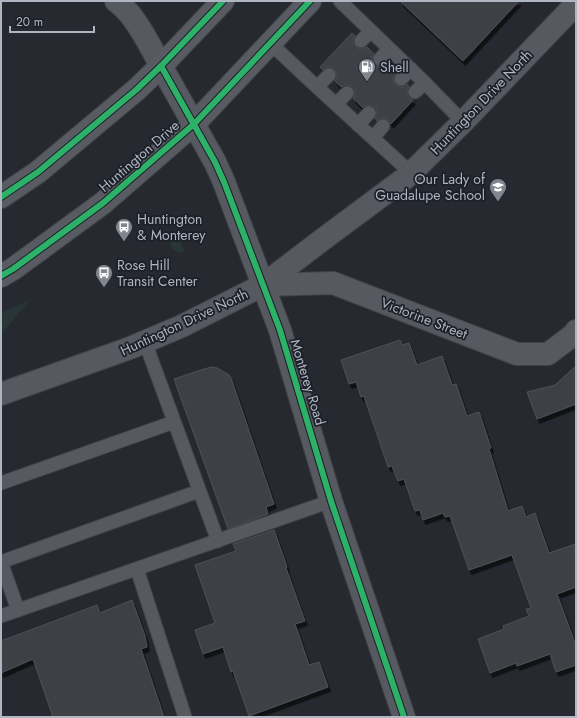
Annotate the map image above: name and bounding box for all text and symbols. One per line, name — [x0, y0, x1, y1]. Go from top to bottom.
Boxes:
scale bar — [10, 8, 94, 34]
text: 20 m — [16, 13, 43, 31]
street label: Huntington Drive North — [426, 45, 536, 159]
fuel station icon: Shell — [357, 57, 377, 82]
place label: Shell — [380, 57, 409, 77]
street label: Huntington Drive — [94, 115, 184, 197]
place label: Our Lady of Guadalupe School — [375, 169, 486, 205]
school or university icon: Our Lady of Guadalupe School — [488, 177, 508, 202]
place label: Huntington & Monterey — [137, 209, 206, 245]
bus stop icon: Huntington & Monterey — [114, 217, 134, 242]
place label: Rose Hill Transit Center — [117, 255, 198, 291]
bus stop icon: Rose Hill Transit Center — [94, 263, 114, 288]
street label: Huntington Drive North — [117, 284, 251, 360]
street label: Victorine Street — [378, 292, 471, 344]
street label: Monterey Road — [285, 336, 331, 428]

